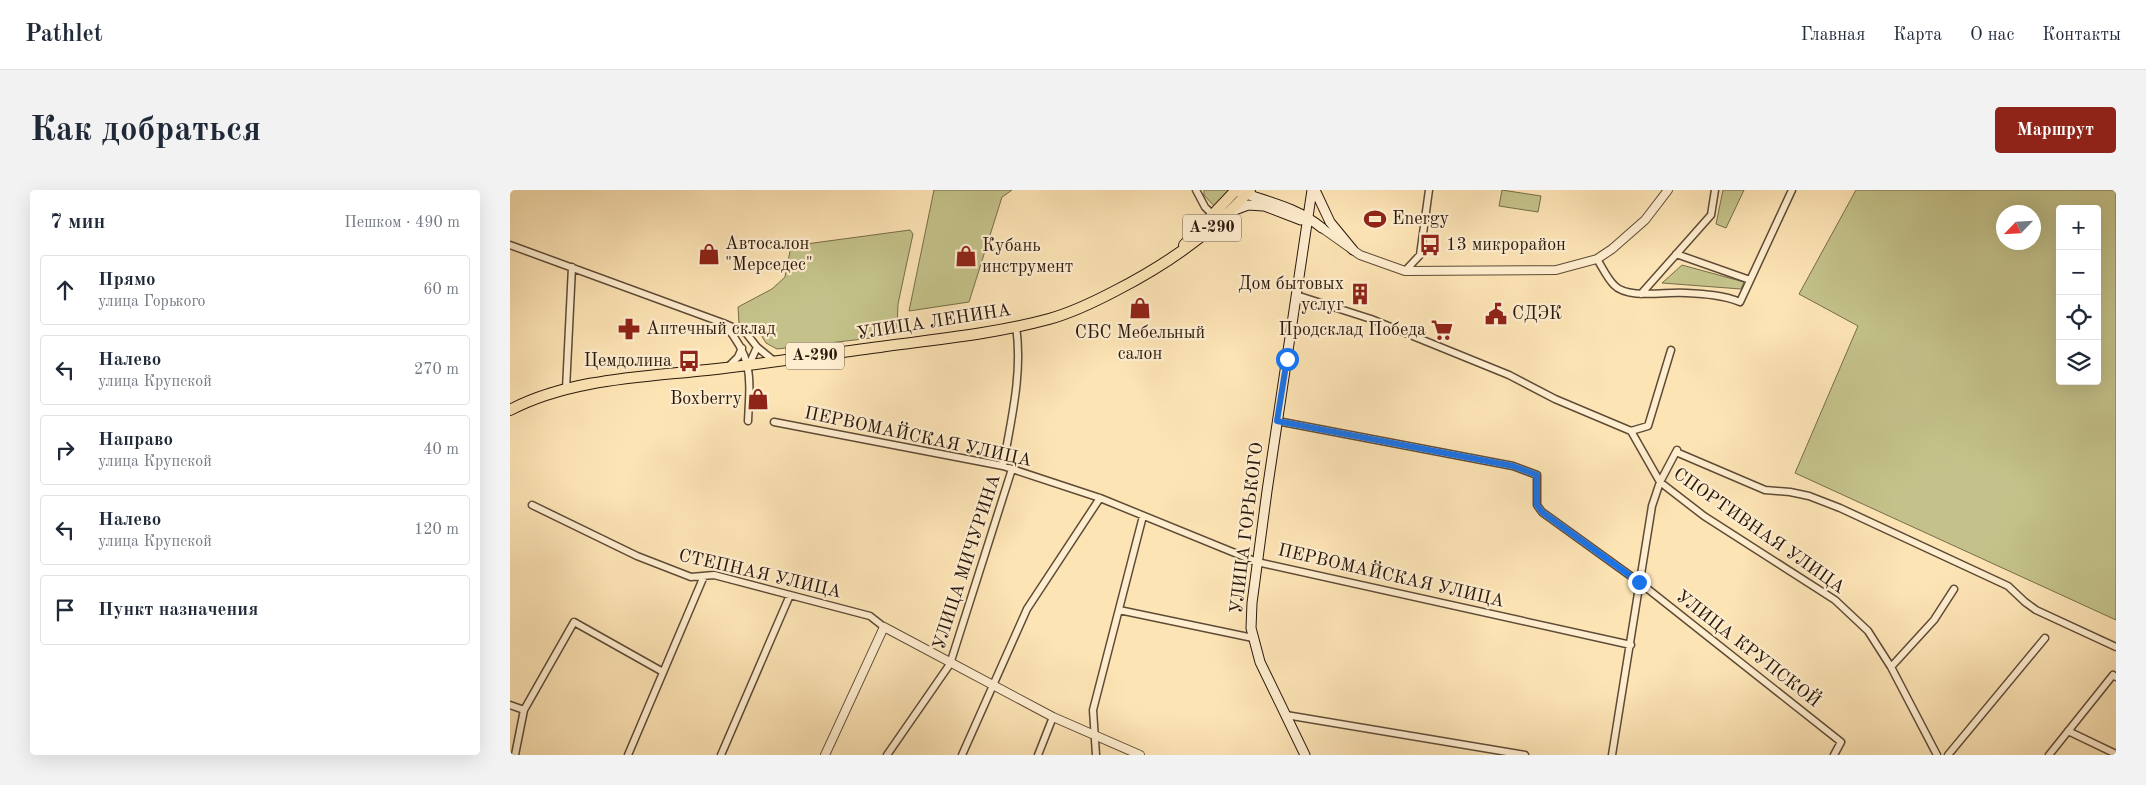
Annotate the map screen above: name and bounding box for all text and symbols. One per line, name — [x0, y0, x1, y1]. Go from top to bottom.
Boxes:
text: Pathlet — [25, 23, 103, 47]
text: Главная — [1801, 26, 1865, 44]
text: Карта — [1893, 26, 1942, 44]
text: О нас — [1970, 26, 2014, 44]
text: Контакты — [2042, 26, 2121, 44]
button: Маршрут — [1995, 107, 2116, 153]
text: Как добраться — [30, 113, 261, 148]
north arrow — [1996, 205, 2041, 250]
map controls — [2056, 205, 2101, 385]
button: + — [2056, 205, 2101, 250]
sports icon: Energy — [1362, 206, 1388, 232]
place label: Energy — [1392, 210, 1450, 228]
text: 7 мин — [50, 212, 105, 233]
road number: А-290 — [1183, 214, 1241, 242]
text: Пешком · 490 m — [344, 215, 460, 231]
bus stop icon: 13 микрорайон — [1417, 232, 1443, 258]
place label: Автосалон "Мерседес" — [725, 235, 813, 274]
place label: 13 микрорайон — [1446, 236, 1566, 254]
place label: Кубань инструмент — [982, 237, 1073, 276]
shop icon: Автосалон "Мерседес" — [696, 241, 722, 267]
shop icon: Кубань инструмент — [953, 243, 979, 269]
button: − — [2056, 250, 2101, 295]
text: Прямо — [98, 271, 156, 290]
place label: Дом бытовых услуг — [1238, 275, 1344, 314]
icon: ahead — [51, 276, 79, 304]
building icon: Дом бытовых услуг — [1347, 281, 1373, 307]
text: 60 m — [423, 282, 459, 298]
text: улица Горького — [98, 294, 206, 310]
shop icon: СБС Мебельный салон — [1127, 295, 1153, 321]
button: locate — [2056, 295, 2101, 340]
street label: УЛИЦА ЛЕНИНА — [856, 301, 1013, 343]
public building icon: СДЭК — [1483, 301, 1509, 327]
place label: СДЭК — [1512, 305, 1562, 323]
pharmacy icon: Аптечный склад — [616, 316, 642, 342]
supermarket icon: Продсклад Победа — [1429, 317, 1455, 343]
place label: Аптечный склад — [646, 320, 776, 338]
place label: Продсклад Победа — [1279, 321, 1426, 339]
place label: СБС Мебельный салон — [1075, 324, 1205, 363]
button: layers — [2056, 340, 2101, 385]
road number: А-290 — [786, 343, 844, 370]
bus stop icon: Цемдолина — [676, 348, 702, 374]
route start — [1276, 348, 1299, 371]
text: Налево — [98, 351, 161, 370]
place label: Цемдолина — [584, 352, 672, 370]
icon: left — [51, 356, 79, 384]
text: 270 m — [414, 362, 459, 378]
text: улица Крупской — [98, 374, 212, 390]
shop icon: Boxberry — [745, 386, 771, 412]
place label: Boxberry — [670, 390, 742, 408]
street label: ПЕРВОМАЙСКАЯ УЛИЦА — [803, 400, 1034, 470]
text: Направо — [98, 431, 173, 450]
icon: right — [51, 436, 79, 464]
street label: УЛИЦА ГОРЬКОГО — [1228, 441, 1266, 615]
text: 40 m — [423, 442, 459, 458]
text: улица Крупской — [98, 454, 212, 470]
street label: СПОРТИВНАЯ УЛИЦА — [1670, 465, 1848, 597]
street label: УЛИЦА МИЧУРИНА — [930, 472, 1004, 652]
text: Налево — [98, 511, 161, 530]
icon: left — [51, 516, 79, 544]
text: 120 m — [414, 522, 459, 538]
text: улица Крупской — [98, 534, 212, 550]
street label: ПЕРВОМАЙСКАЯ УЛИЦА — [1276, 537, 1507, 611]
street label: СТЕПНАЯ УЛИЦА — [677, 547, 843, 602]
route end — [1628, 571, 1651, 594]
street label: УЛИЦА КРУПСКОЙ — [1672, 584, 1826, 711]
icon: arrive — [51, 596, 79, 624]
text: Пункт назначения — [98, 601, 258, 620]

